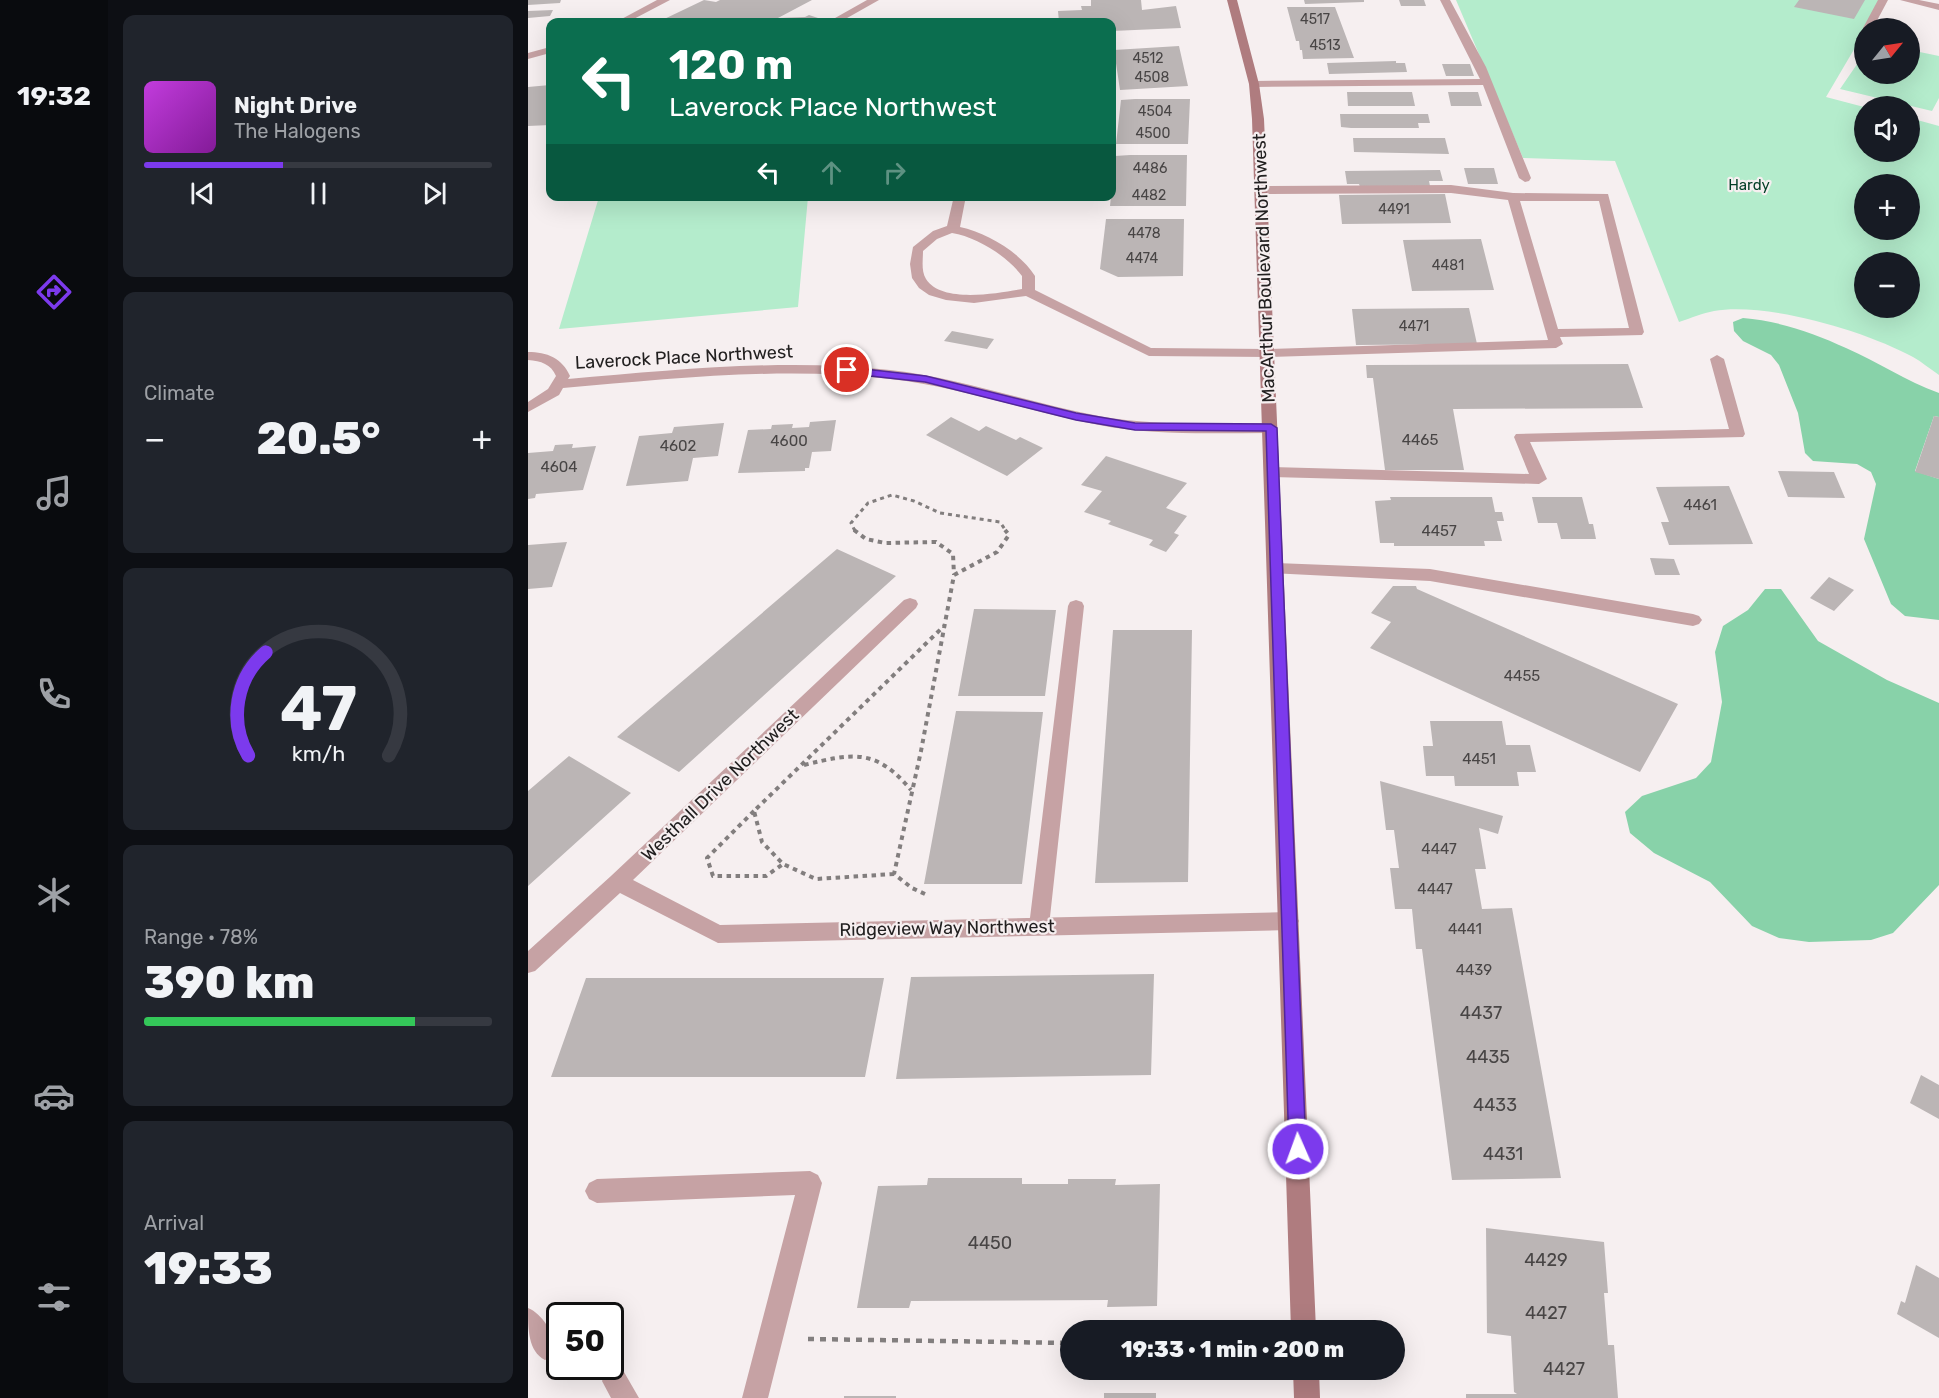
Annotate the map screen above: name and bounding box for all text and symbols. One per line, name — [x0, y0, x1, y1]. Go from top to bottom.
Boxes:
house number: 4517 — [1300, 11, 1330, 28]
north arrow — [1854, 18, 1920, 84]
map controls — [1854, 18, 1920, 318]
house number: 4513 — [1309, 37, 1341, 54]
text: 120 m — [669, 40, 793, 90]
icon: left — [570, 42, 648, 120]
house number: 4512 — [1132, 50, 1164, 67]
house number: 4508 — [1135, 69, 1169, 86]
text: 19:32 — [17, 80, 91, 112]
text: Laverock Place Northwest — [669, 91, 997, 123]
text: Night Drive — [234, 92, 357, 119]
button: sound — [1854, 96, 1920, 162]
house number: 4504 — [1138, 103, 1173, 120]
text: The Halogens — [234, 119, 361, 143]
house number: 4500 — [1136, 125, 1171, 142]
street label: MacArthur Boulevard Northwest — [1248, 133, 1280, 403]
icon: left — [752, 156, 785, 189]
icon: ahead — [815, 156, 848, 189]
icon: right — [878, 156, 911, 189]
house number: 4486 — [1133, 160, 1167, 177]
button: + — [1854, 174, 1920, 240]
park label: Hardy — [1728, 176, 1770, 194]
icon: previous — [186, 177, 219, 210]
icon: pause — [302, 177, 335, 210]
icon: next — [418, 177, 451, 210]
house number: 4482 — [1132, 187, 1166, 204]
house number: 4491 — [1378, 201, 1410, 218]
house number: 4478 — [1127, 225, 1161, 242]
house number: 4474 — [1126, 250, 1159, 267]
button: − — [1854, 252, 1920, 318]
house number: 4481 — [1432, 257, 1464, 274]
icon: directions — [33, 271, 75, 313]
house number: 4471 — [1399, 318, 1429, 335]
street label: Laverock Place Northwest — [574, 340, 794, 374]
pin — [821, 344, 872, 395]
icon: arrive — [830, 353, 863, 386]
text: Climate — [144, 381, 215, 405]
text: 20.5° — [256, 412, 381, 465]
text: − — [144, 419, 165, 458]
text: + — [471, 419, 492, 458]
house number: 4465 — [1402, 431, 1438, 449]
house number: 4600 — [770, 432, 808, 450]
house number: 4602 — [660, 437, 697, 455]
house number: 4604 — [540, 458, 578, 476]
icon: music — [33, 472, 75, 514]
house number: 4461 — [1683, 496, 1717, 514]
house number: 4457 — [1421, 522, 1457, 540]
house number: 4455 — [1504, 667, 1540, 685]
text: 47 — [280, 672, 356, 746]
icon: phone — [33, 673, 75, 715]
street label: Westhall Drive Northwest — [637, 704, 803, 866]
text: km/h — [291, 741, 345, 766]
house number: 4451 — [1462, 750, 1496, 768]
house number: 4447 — [1421, 840, 1457, 858]
icon: climate — [33, 874, 75, 916]
house number: 4447 — [1417, 880, 1453, 898]
street label: Ridgeview Way Northwest — [839, 915, 1055, 941]
house number: 4441 — [1448, 920, 1482, 938]
text: Range · 78% — [144, 925, 258, 949]
text: 390 km — [144, 956, 314, 1009]
house number: 4439 — [1456, 961, 1492, 979]
house number: 4437 — [1460, 1002, 1502, 1024]
house number: 4435 — [1466, 1046, 1510, 1068]
icon: car — [33, 1075, 75, 1117]
house number: 4433 — [1473, 1094, 1517, 1116]
position arrow — [1266, 1117, 1330, 1181]
house number: 4431 — [1483, 1143, 1523, 1165]
text: Arrival — [144, 1211, 204, 1235]
house number: 4450 — [968, 1232, 1012, 1254]
text: 19:33 — [144, 1242, 273, 1295]
house number: 4429 — [1524, 1249, 1568, 1271]
icon: filters — [33, 1276, 75, 1318]
speed limit sign: 50 — [546, 1302, 624, 1380]
house number: 4427 — [1525, 1302, 1567, 1324]
text: 19:33 · 1 min · 200 m — [1121, 1336, 1344, 1363]
house number: 4427 — [1543, 1358, 1585, 1380]

